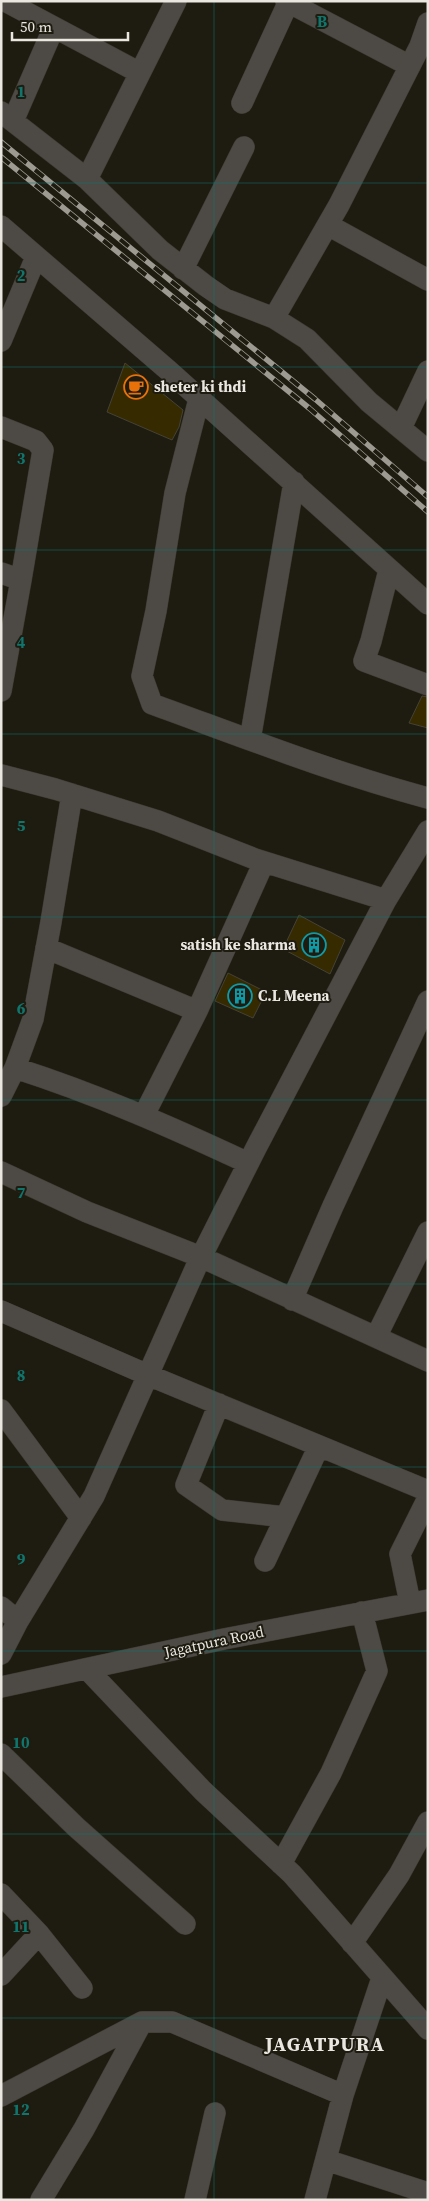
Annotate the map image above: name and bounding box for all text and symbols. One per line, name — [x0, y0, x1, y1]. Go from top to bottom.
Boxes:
scale bar — [12, 10, 129, 42]
text: B — [317, 10, 328, 32]
text: 50 m — [20, 16, 52, 37]
text: 1 — [17, 80, 25, 102]
text: 2 — [17, 264, 26, 286]
cafe icon: sheter ki thdi — [123, 374, 149, 400]
place label: sheter ki thdi — [154, 376, 246, 397]
text: 3 — [17, 447, 26, 469]
text: 4 — [17, 631, 26, 653]
text: 5 — [17, 814, 26, 836]
building icon: satish ke sharma — [301, 932, 327, 958]
place label: satish ke sharma — [180, 934, 297, 955]
building icon: C.L Meena — [227, 983, 253, 1009]
place label: C.L Meena — [258, 985, 331, 1006]
text: 6 — [17, 997, 26, 1019]
text: 7 — [17, 1181, 26, 1203]
text: 8 — [17, 1364, 25, 1386]
text: 9 — [17, 1548, 26, 1570]
street label: Jagatpura Road — [161, 1621, 266, 1663]
text: 10 — [12, 1731, 30, 1753]
text: 11 — [12, 1915, 30, 1937]
district label: JAGATPURA — [263, 2030, 385, 2058]
text: 12 — [12, 2098, 30, 2120]

